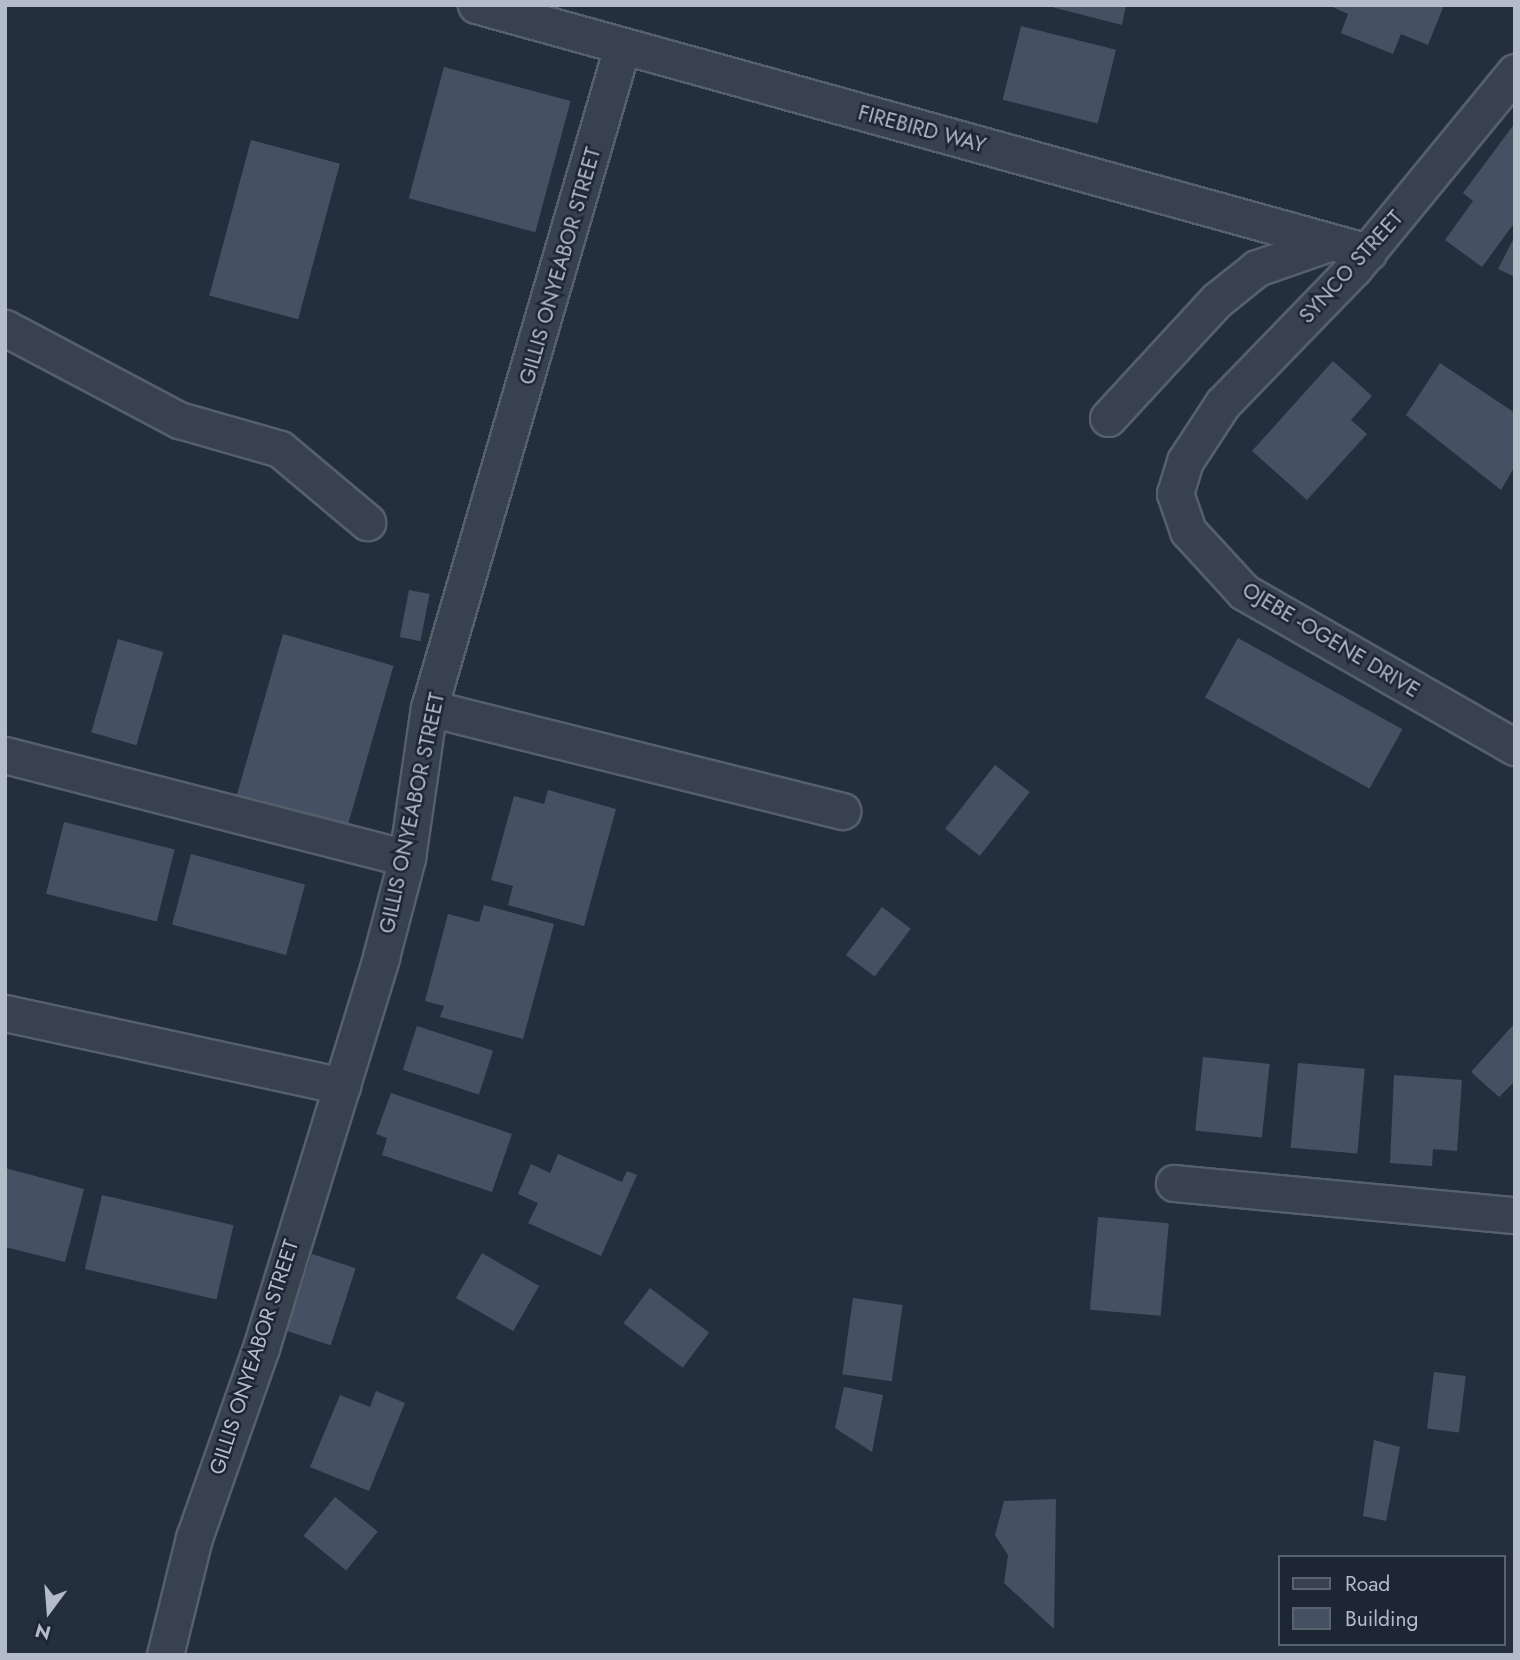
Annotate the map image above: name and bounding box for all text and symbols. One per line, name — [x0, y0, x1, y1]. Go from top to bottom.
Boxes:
street label: FIREBIRD WAY — [855, 100, 989, 158]
street label: GILLIS ONYEABOR STREET — [514, 144, 606, 388]
street label: SYNCO STREET — [1294, 206, 1408, 328]
street label: OJEBE -OGENE DRIVE — [1238, 577, 1424, 703]
street label: GILLIS ONYEABOR STREET — [374, 690, 450, 936]
street label: GILLIS ONYEABOR STREET — [204, 1236, 304, 1478]
legend — [1278, 1555, 1506, 1646]
text: Road — [1345, 1569, 1390, 1599]
north arrow — [14, 1576, 84, 1646]
text: Building — [1345, 1604, 1418, 1634]
text: N — [32, 1617, 54, 1647]

